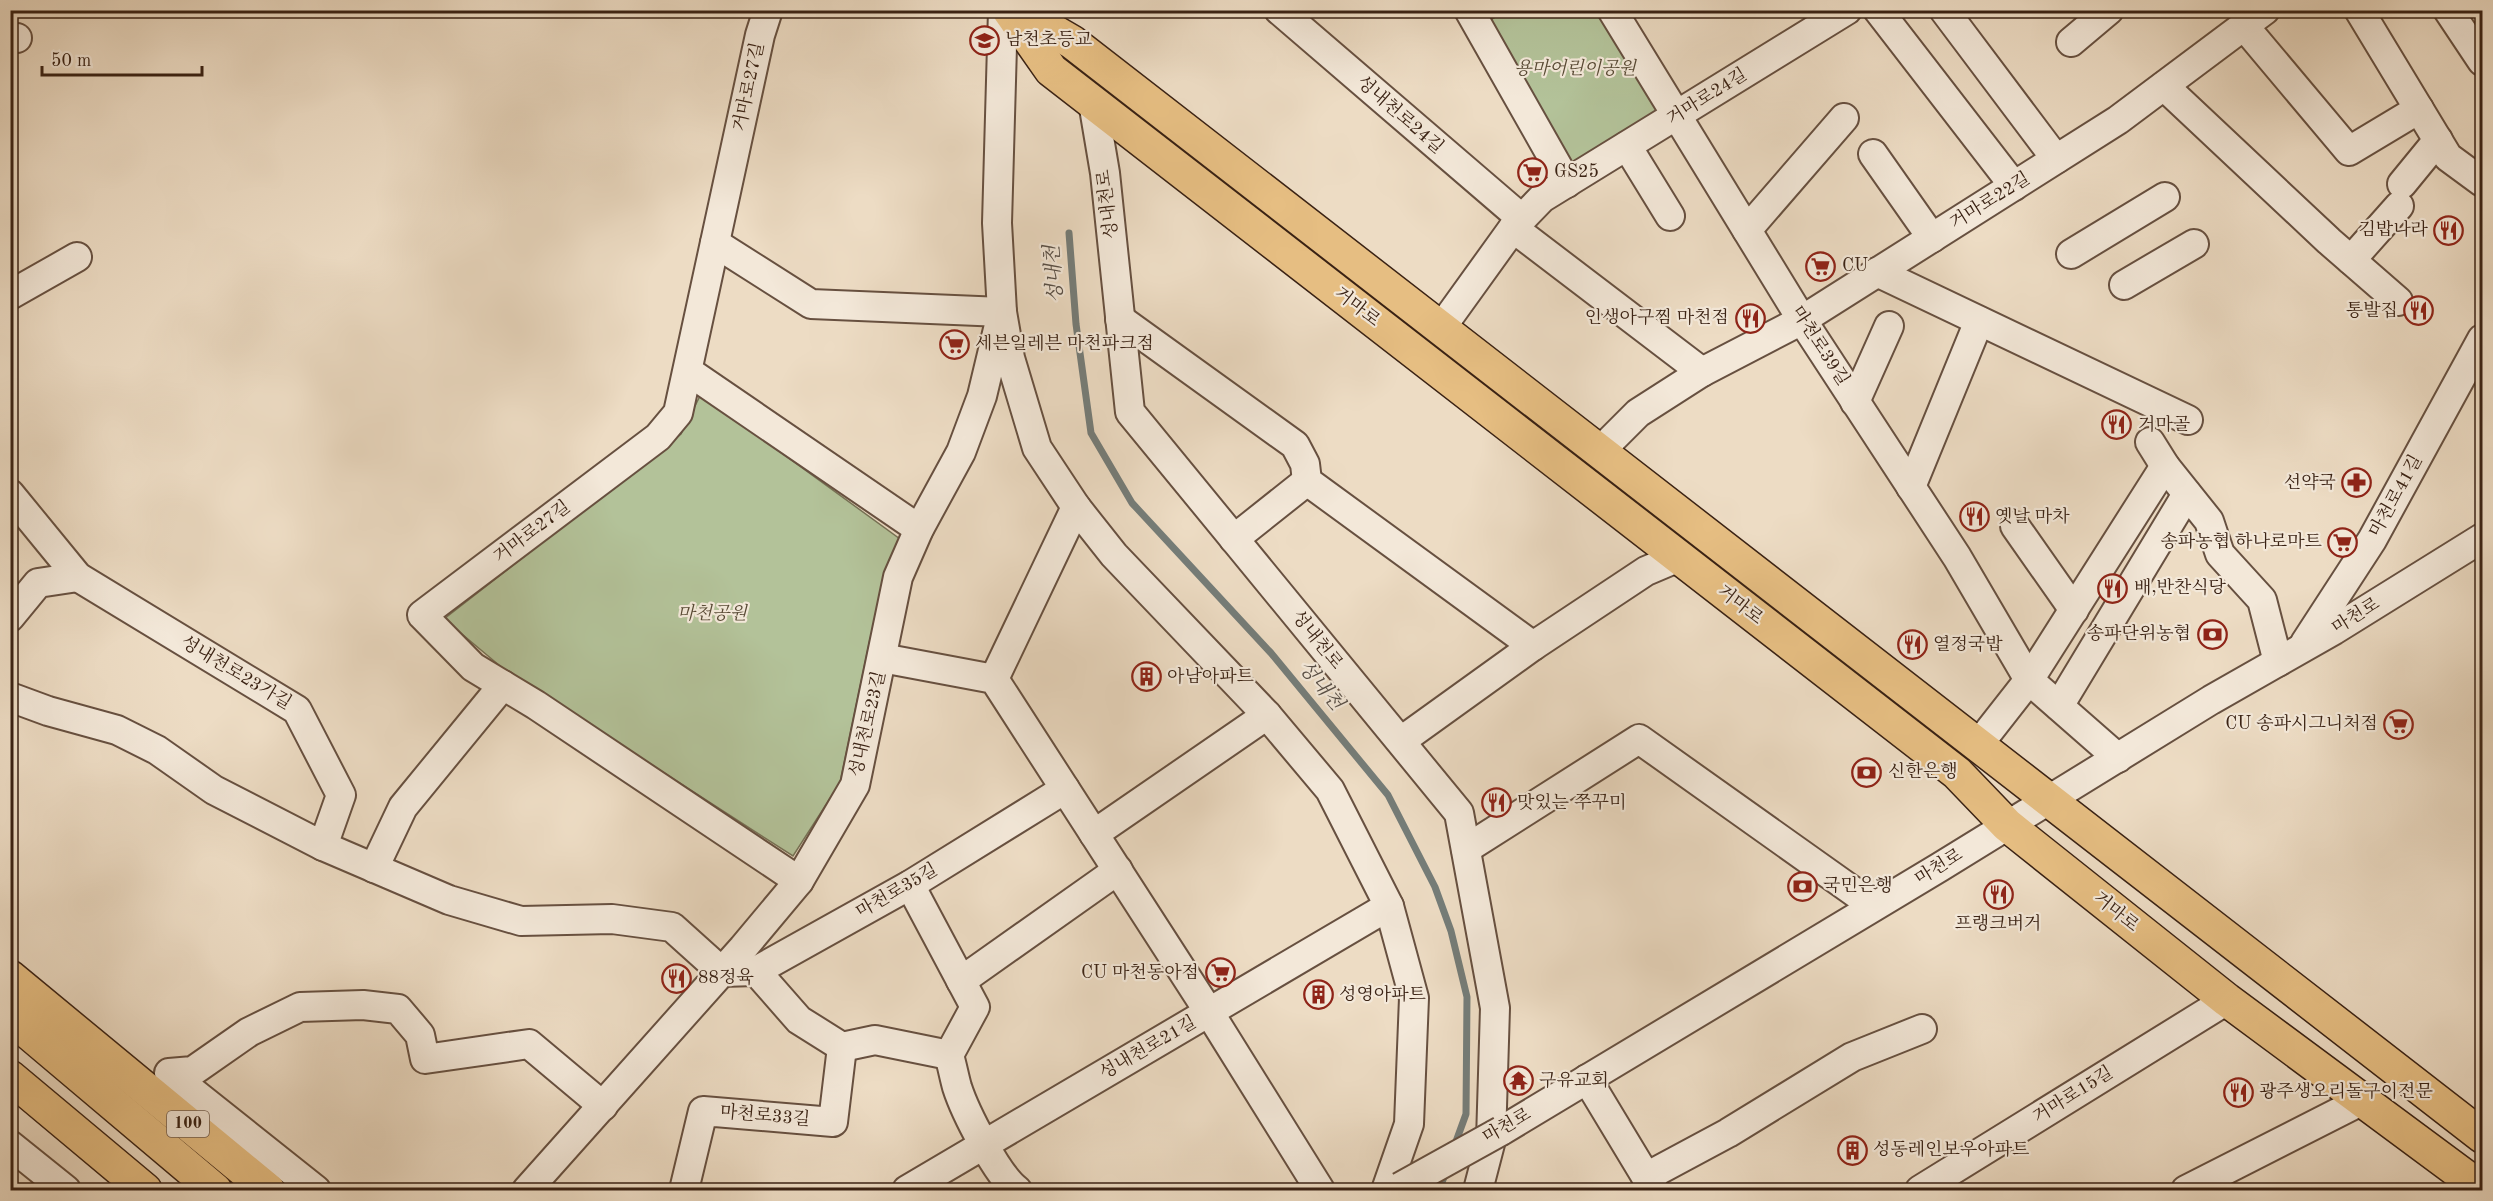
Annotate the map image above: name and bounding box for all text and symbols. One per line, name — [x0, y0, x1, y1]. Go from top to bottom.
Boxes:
school or university icon: 남천초등교 — [968, 24, 1000, 56]
place label: 남천초등교 — [1005, 30, 1093, 49]
scale bar — [42, 39, 202, 77]
street label: 거마로27길 — [730, 41, 767, 133]
text: 50 m — [51, 52, 91, 70]
park label: 용마어린이공원 — [1514, 58, 1637, 78]
street label: 거마로24길 — [1663, 65, 1750, 129]
street label: 성내천로24길 — [1353, 72, 1447, 157]
supermarket icon: GS25 — [1517, 156, 1549, 188]
place label: GS25 — [1554, 163, 1599, 181]
street label: 성내천로 — [1094, 168, 1121, 240]
street label: 거마로22길 — [1946, 169, 2033, 233]
restaurant icon: 김밥나라 — [2433, 214, 2465, 246]
place label: 김밥나라 — [2358, 220, 2429, 239]
water label: 성내천 — [1040, 243, 1067, 304]
supermarket icon: CU — [1805, 250, 1837, 282]
place label: CU — [1842, 257, 1868, 275]
street label: 거마로 — [1331, 283, 1384, 330]
restaurant icon: 통발집 — [2403, 295, 2435, 327]
place label: 통발집 — [2346, 300, 2398, 320]
restaurant icon: 인생아구찜 마천점 — [1734, 302, 1766, 334]
street label: 마천로39길 — [1788, 303, 1853, 389]
place label: 인생아구찜 마천점 — [1585, 308, 1729, 327]
supermarket icon: 세븐일레븐 마천파크점 — [938, 328, 970, 360]
place label: 세븐일레븐 마천파크점 — [975, 333, 1154, 353]
restaurant icon: 거마골 — [2101, 409, 2133, 441]
place label: 거마골 — [2138, 415, 2191, 434]
street label: 마천로41길 — [2365, 452, 2426, 540]
pharmacy icon: 선약국 — [2341, 467, 2373, 499]
place label: 선약국 — [2284, 473, 2336, 492]
street label: 거마로27길 — [490, 497, 574, 566]
restaurant icon: 옛날 마차 — [1958, 501, 1990, 533]
place label: 옛날 마차 — [1995, 507, 2070, 526]
supermarket icon: 송파농협 하나로마트 — [2327, 526, 2359, 558]
place label: 송파농협 하나로마트 — [2160, 531, 2323, 551]
restaurant icon: 배,반찬식당 — [2097, 572, 2129, 604]
place label: 배,반찬식당 — [2134, 578, 2227, 597]
street label: 거마로 — [1714, 581, 1767, 628]
street label: 마천로 — [2329, 594, 2383, 637]
park label: 마천공원 — [677, 603, 748, 623]
street label: 성내천로 — [1288, 607, 1347, 673]
bank icon: 송파단위농협 — [2196, 618, 2228, 650]
place label: 송파단위농협 — [2087, 623, 2191, 643]
restaurant icon: 열정국밥 — [1896, 629, 1928, 661]
street label: 성내천로23가길 — [178, 632, 295, 713]
place label: 열정국밥 — [1933, 635, 2003, 654]
water label: 성내천 — [1294, 655, 1350, 716]
building icon: 아남아파트 — [1130, 661, 1162, 693]
place label: 아남아파트 — [1167, 667, 1255, 686]
street label: 성내천로23길 — [846, 669, 889, 779]
supermarket icon: CU 송파시그니처점 — [2383, 708, 2415, 740]
place label: CU 송파시그니처점 — [2225, 713, 2378, 733]
bank icon: 신한은행 — [1851, 756, 1883, 788]
place label: 신한은행 — [1888, 762, 1958, 781]
restaurant icon: 맛있는 쭈꾸미 — [1480, 787, 1512, 819]
place label: 맛있는 쭈꾸미 — [1517, 793, 1626, 812]
street label: 마천로 — [1912, 845, 1966, 888]
street label: 마천로35길 — [853, 860, 941, 921]
bank icon: 국민은행 — [1786, 870, 1818, 902]
place label: 국민은행 — [1823, 876, 1893, 895]
restaurant icon: 프랭크버거 — [1982, 879, 2014, 911]
street label: 거마로 — [2090, 888, 2143, 935]
place label: 프랭크버거 — [1955, 914, 2041, 933]
supermarket icon: CU 마천동아점 — [1204, 957, 1236, 989]
restaurant icon: 88정육 — [661, 962, 693, 994]
place label: CU 마천동아점 — [1081, 963, 1199, 982]
place label: 88정육 — [698, 968, 754, 987]
building icon: 성영아파트 — [1302, 979, 1334, 1011]
place label: 성영아파트 — [1339, 985, 1427, 1004]
street label: 성내천로21길 — [1096, 1012, 1199, 1083]
street label: 거마로15길 — [2029, 1063, 2116, 1127]
temple icon: 구유교회 — [1502, 1065, 1534, 1097]
place label: 구유교회 — [1539, 1071, 1609, 1090]
restaurant icon: 광주생오리돌구이전문 — [2222, 1076, 2254, 1108]
place label: 광주생오리돌구이전문 — [2259, 1082, 2433, 1101]
street label: 마천로33길 — [719, 1102, 811, 1129]
street label: 마천로 — [1479, 1104, 1534, 1147]
road number: 100 — [167, 1111, 209, 1137]
building icon: 성동레인보우아파트 — [1836, 1134, 1868, 1166]
place label: 성동레인보우아파트 — [1873, 1140, 2030, 1159]

